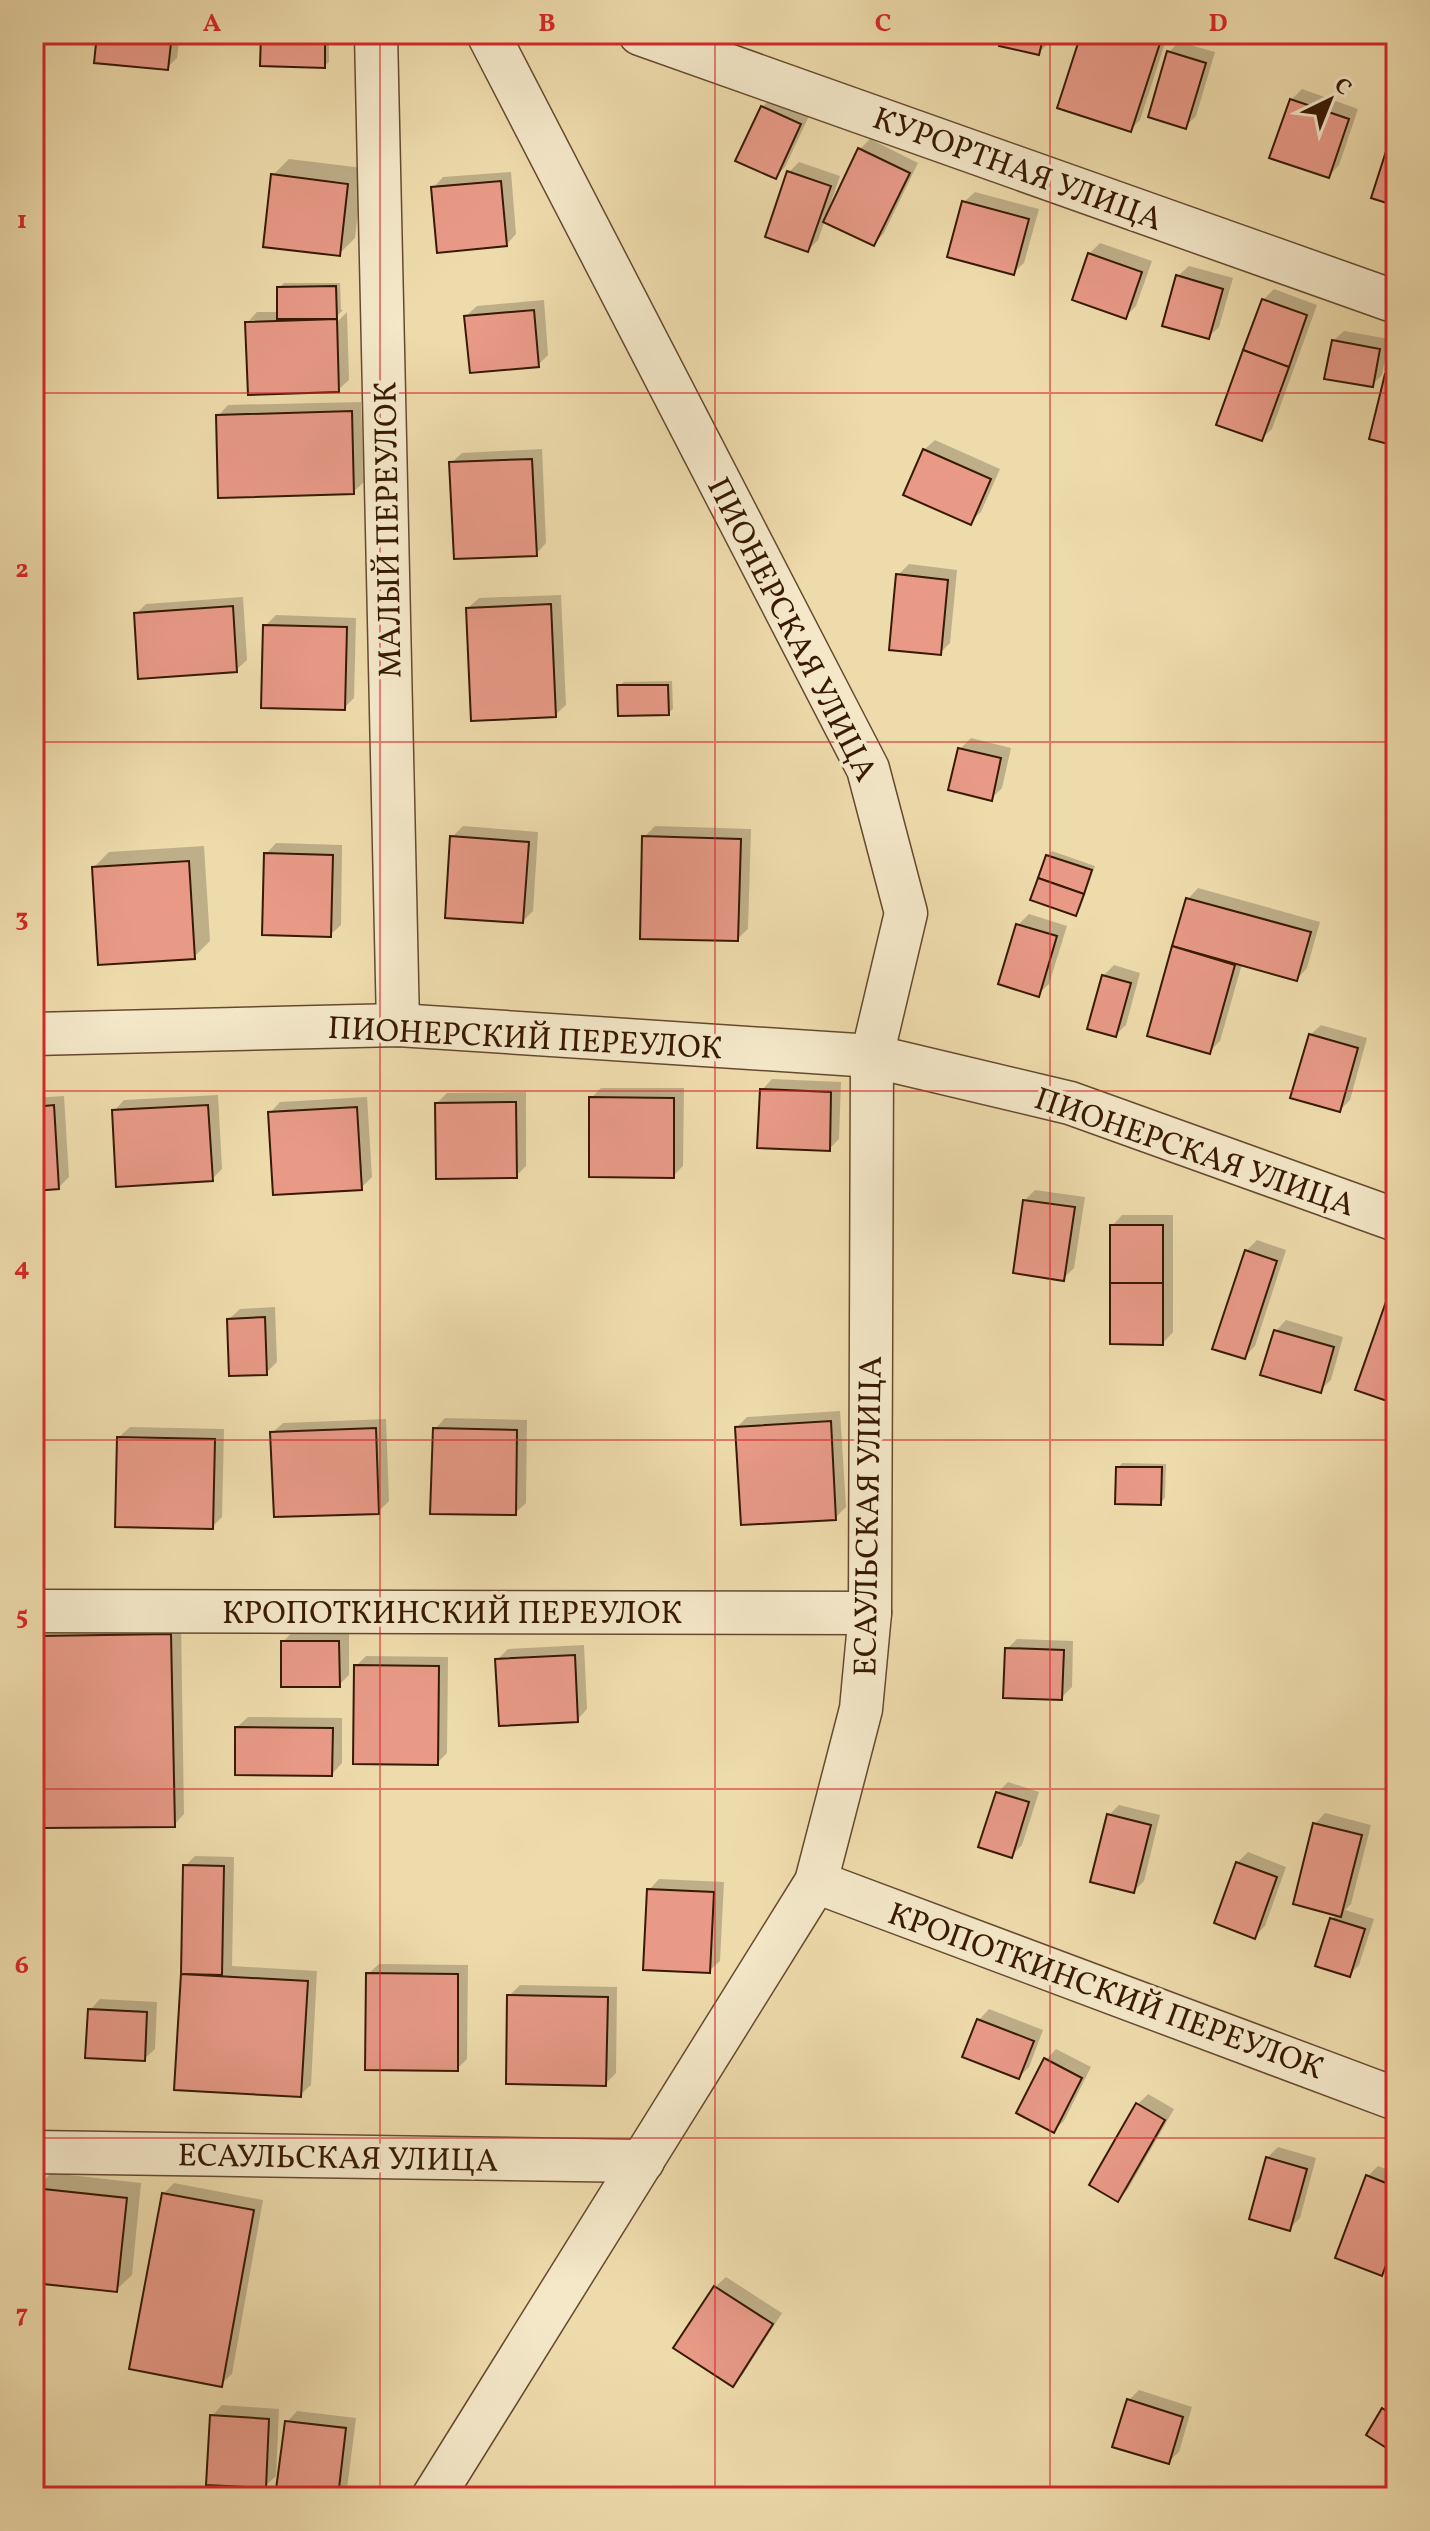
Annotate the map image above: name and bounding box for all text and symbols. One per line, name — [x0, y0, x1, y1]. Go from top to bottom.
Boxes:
text: A — [203, 6, 222, 42]
text: B — [538, 6, 556, 42]
text: C — [875, 6, 891, 42]
text: D — [1208, 6, 1228, 42]
north arrow — [1290, 60, 1370, 140]
text: С — [1326, 71, 1358, 103]
street label: КУРОРТНАЯ УЛИЦА — [866, 98, 1168, 244]
text: 1 — [17, 203, 27, 239]
street label: МАЛЫЙ ПЕРЕУЛОК — [365, 381, 415, 679]
street label: ПИОНЕРСКАЯ УЛИЦА — [694, 471, 886, 790]
text: 2 — [15, 552, 29, 588]
text: 3 — [15, 901, 29, 937]
street label: ПИОНЕРСКИЙ ПЕРЕУЛОК — [326, 1008, 723, 1072]
street label: ПИОНЕРСКАЯ УЛИЦА — [1028, 1078, 1360, 1229]
text: 4 — [14, 1250, 30, 1286]
street label: ЕСАУЛЬСКАЯ УЛИЦА — [845, 1355, 895, 1677]
street label: КРОПОТКИНСКИЙ ПЕРЕУЛОК — [222, 1593, 682, 1637]
text: 5 — [16, 1599, 28, 1635]
street label: КРОПОТКИНСКИЙ ПЕРЕУЛОК — [881, 1893, 1329, 2092]
text: 6 — [15, 1948, 29, 1984]
street label: ЕСАУЛЬСКАЯ УЛИЦА — [177, 2135, 499, 2185]
text: 7 — [16, 2297, 28, 2333]

